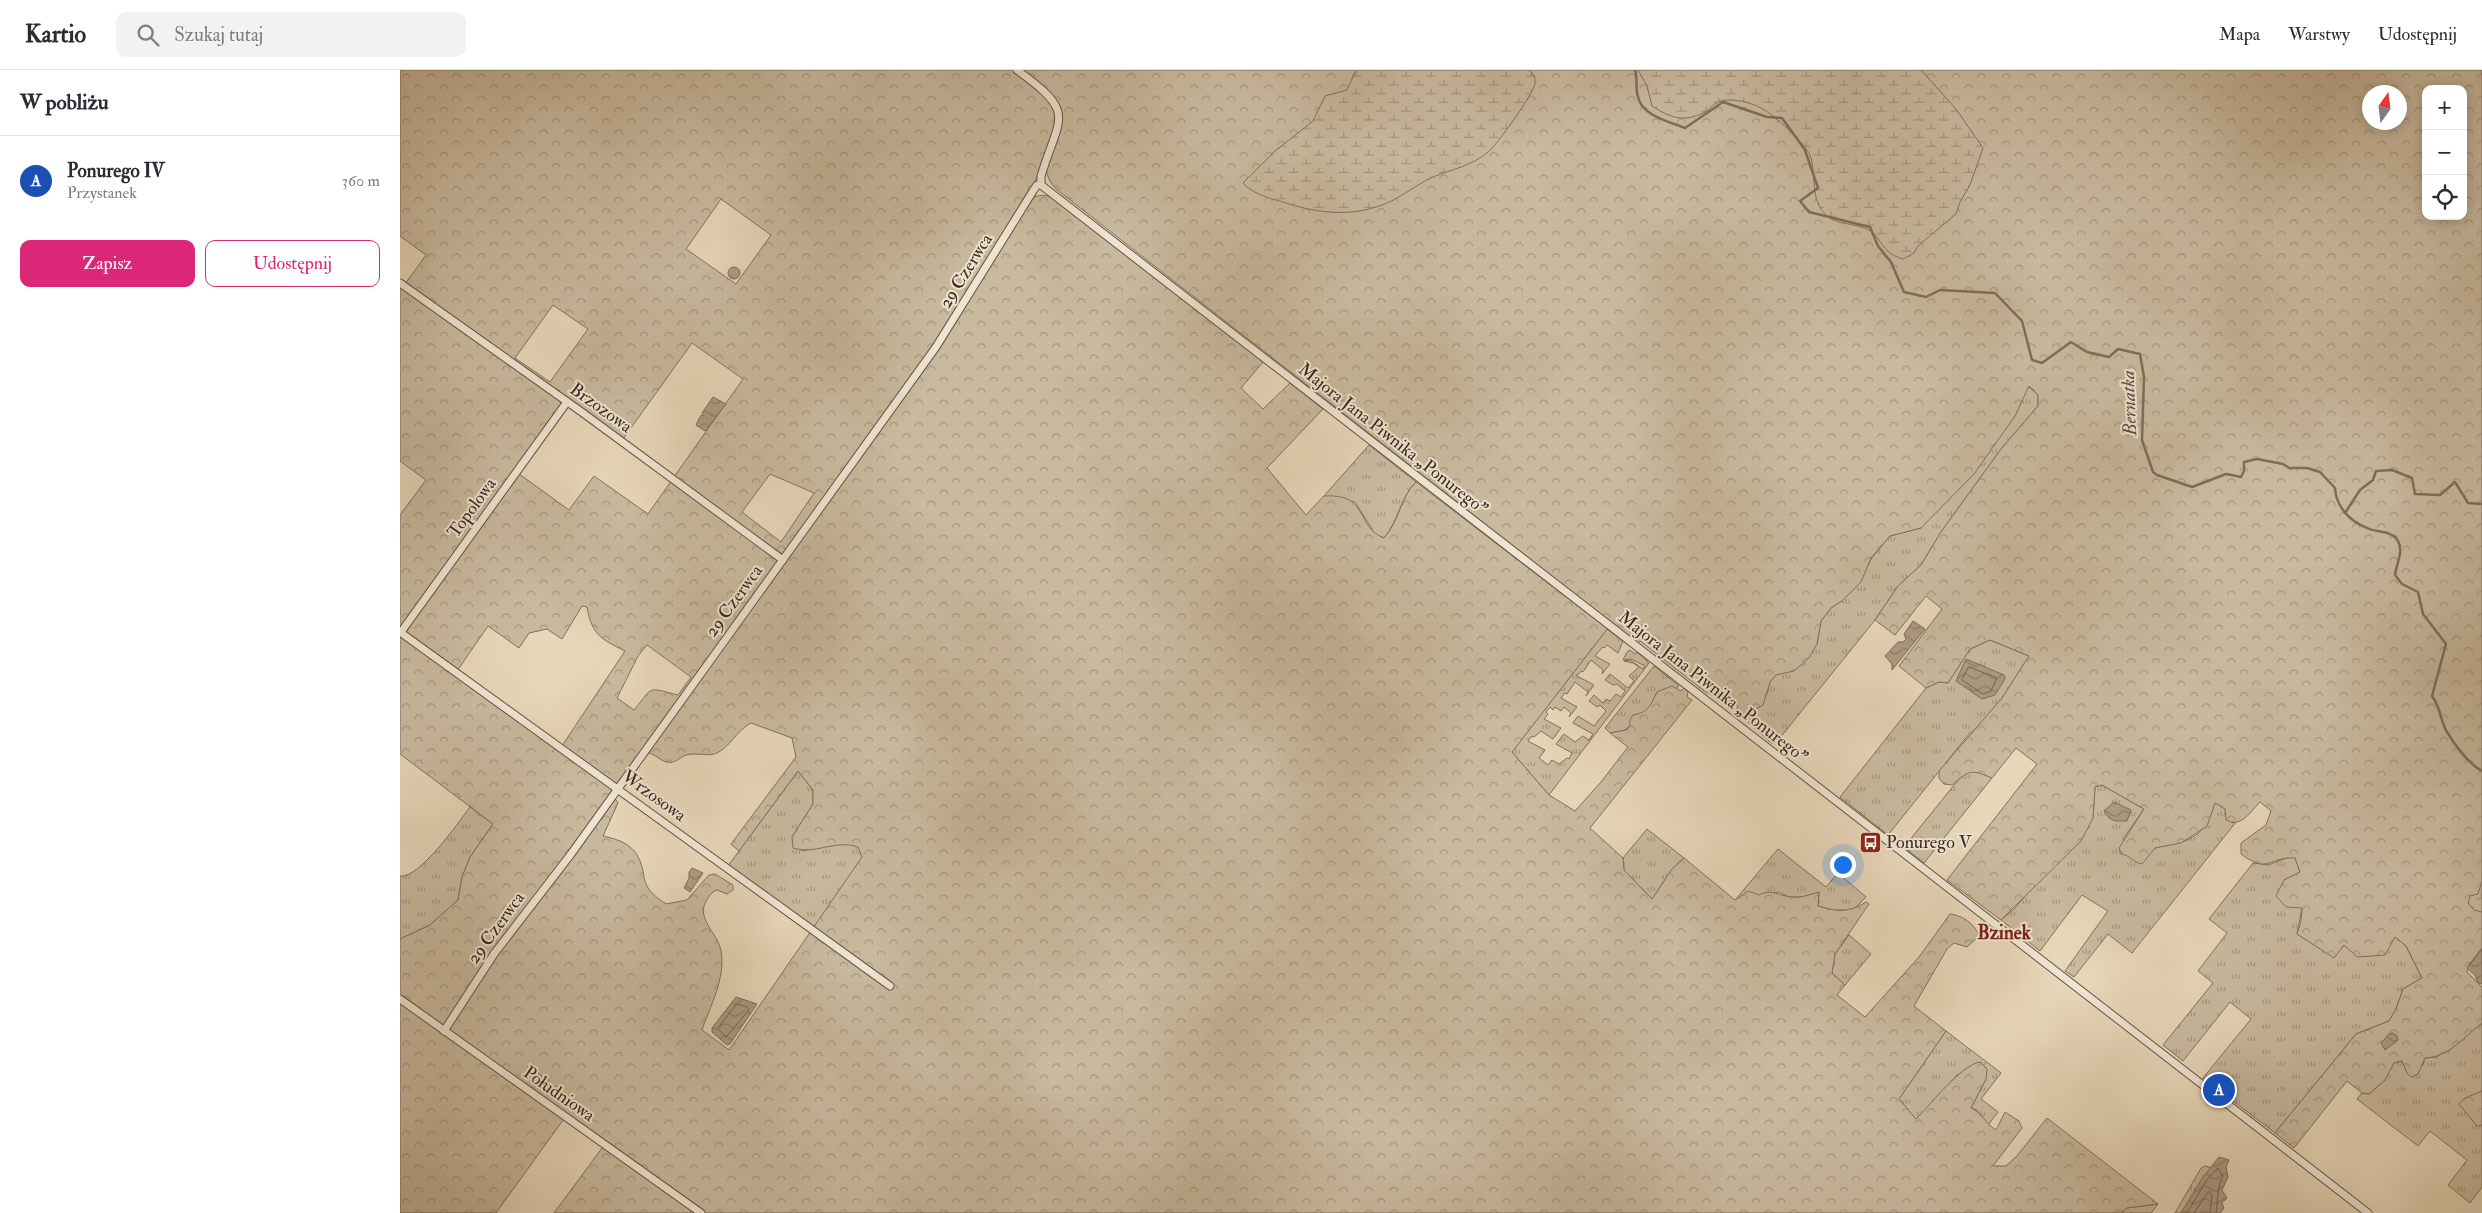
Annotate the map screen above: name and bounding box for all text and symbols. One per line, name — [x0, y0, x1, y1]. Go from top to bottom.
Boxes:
search box — [116, 12, 466, 57]
text: Kartio — [25, 19, 86, 50]
icon: search — [134, 21, 162, 49]
text: Szukaj tutaj — [174, 23, 263, 47]
text: Mapa — [2219, 23, 2260, 46]
text: Warstwy — [2288, 23, 2350, 46]
text: Udostępnij — [2378, 23, 2457, 46]
north arrow — [2362, 85, 2407, 130]
map controls — [2422, 85, 2467, 220]
button: + — [2422, 85, 2467, 130]
text: W pobliżu — [20, 89, 109, 116]
button: − — [2422, 130, 2467, 175]
text: Ponurego IV — [67, 159, 165, 183]
text: A — [31, 171, 41, 191]
text: 360 m — [342, 171, 380, 191]
button: locate — [2422, 175, 2467, 220]
text: Przystanek — [67, 183, 137, 203]
street label: 29 Czerwca — [934, 229, 998, 313]
button: Zapisz — [20, 240, 195, 287]
button: Udostępnij — [205, 240, 380, 287]
street label: Majora Jana Piwnika „Ponurego” — [1294, 358, 1493, 520]
water label: Bernatka — [2116, 369, 2142, 437]
street label: Brzozowa — [565, 378, 637, 439]
street label: Topolowa — [442, 473, 502, 543]
street label: 29 Czerwca — [700, 560, 768, 642]
street label: Majora Jana Piwnika „Ponurego” — [1614, 606, 1813, 768]
street label: Wrzosowa — [616, 764, 691, 827]
bus stop icon: Ponurego V — [1858, 830, 1882, 854]
place label: Ponurego V — [1886, 831, 1973, 854]
your location — [1830, 852, 1856, 878]
street label: 29 Czerwca — [462, 887, 530, 969]
district label: Bzinek — [1977, 921, 2032, 945]
street label: Południowa — [519, 1061, 600, 1127]
pin: A — [2203, 1071, 2235, 1109]

